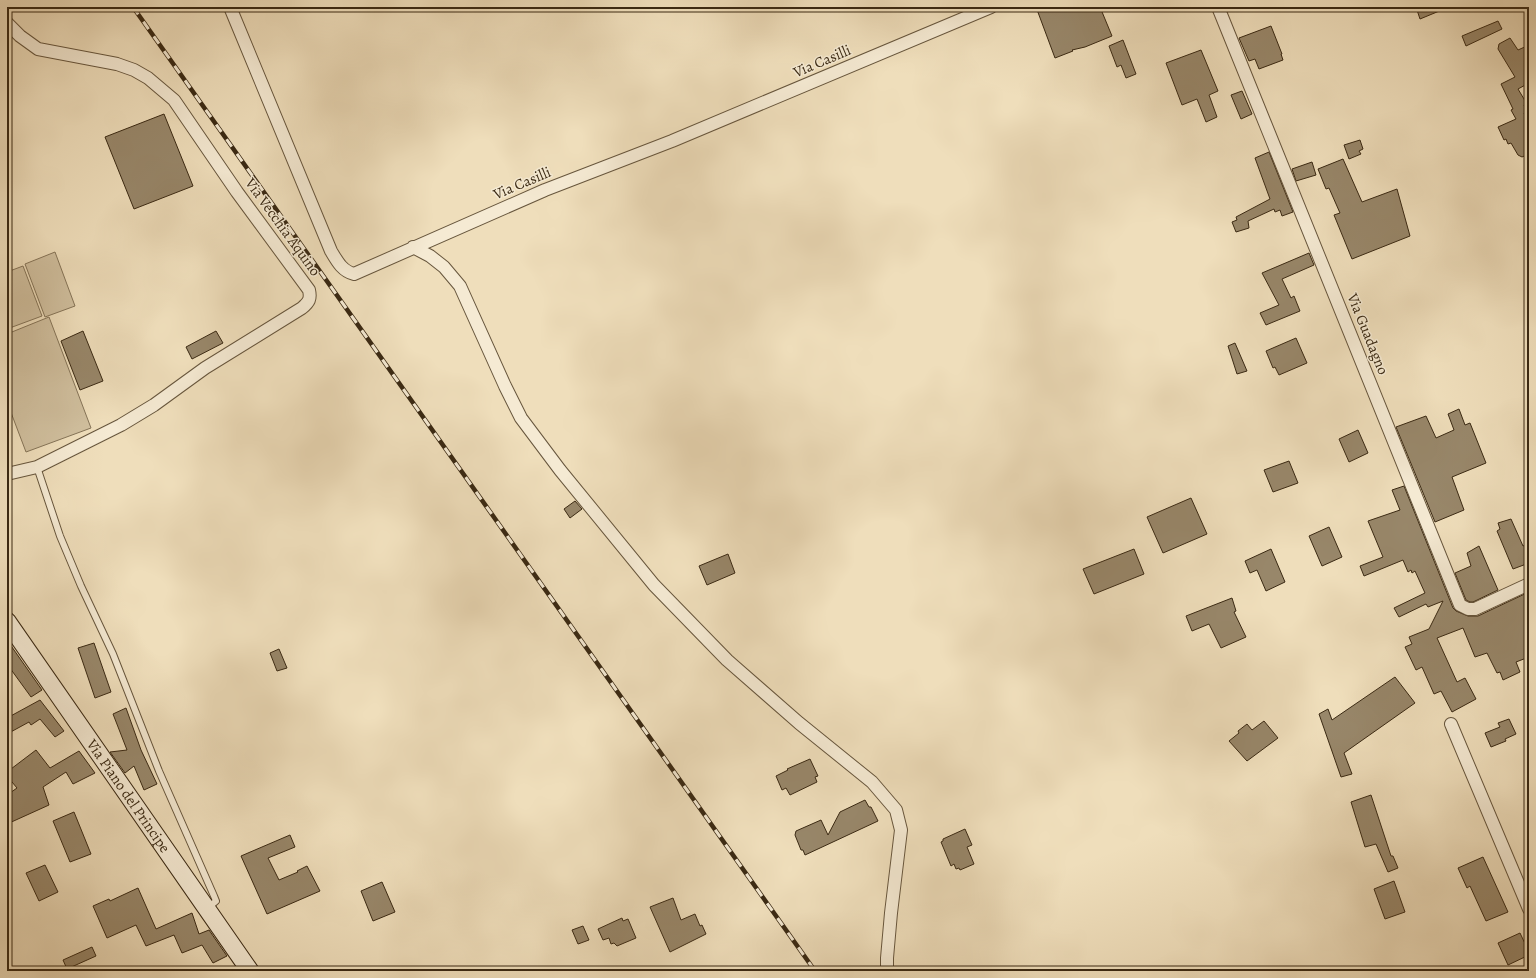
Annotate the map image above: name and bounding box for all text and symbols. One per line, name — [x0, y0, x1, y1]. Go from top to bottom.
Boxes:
street label: Via Casilli — [789, 40, 854, 83]
street label: Via Casilli — [489, 162, 554, 205]
street label: Via Vecchia Aquino — [240, 173, 325, 280]
street label: Via Guadagno — [1342, 290, 1393, 378]
street label: Via Piano del Principe — [82, 734, 175, 857]

